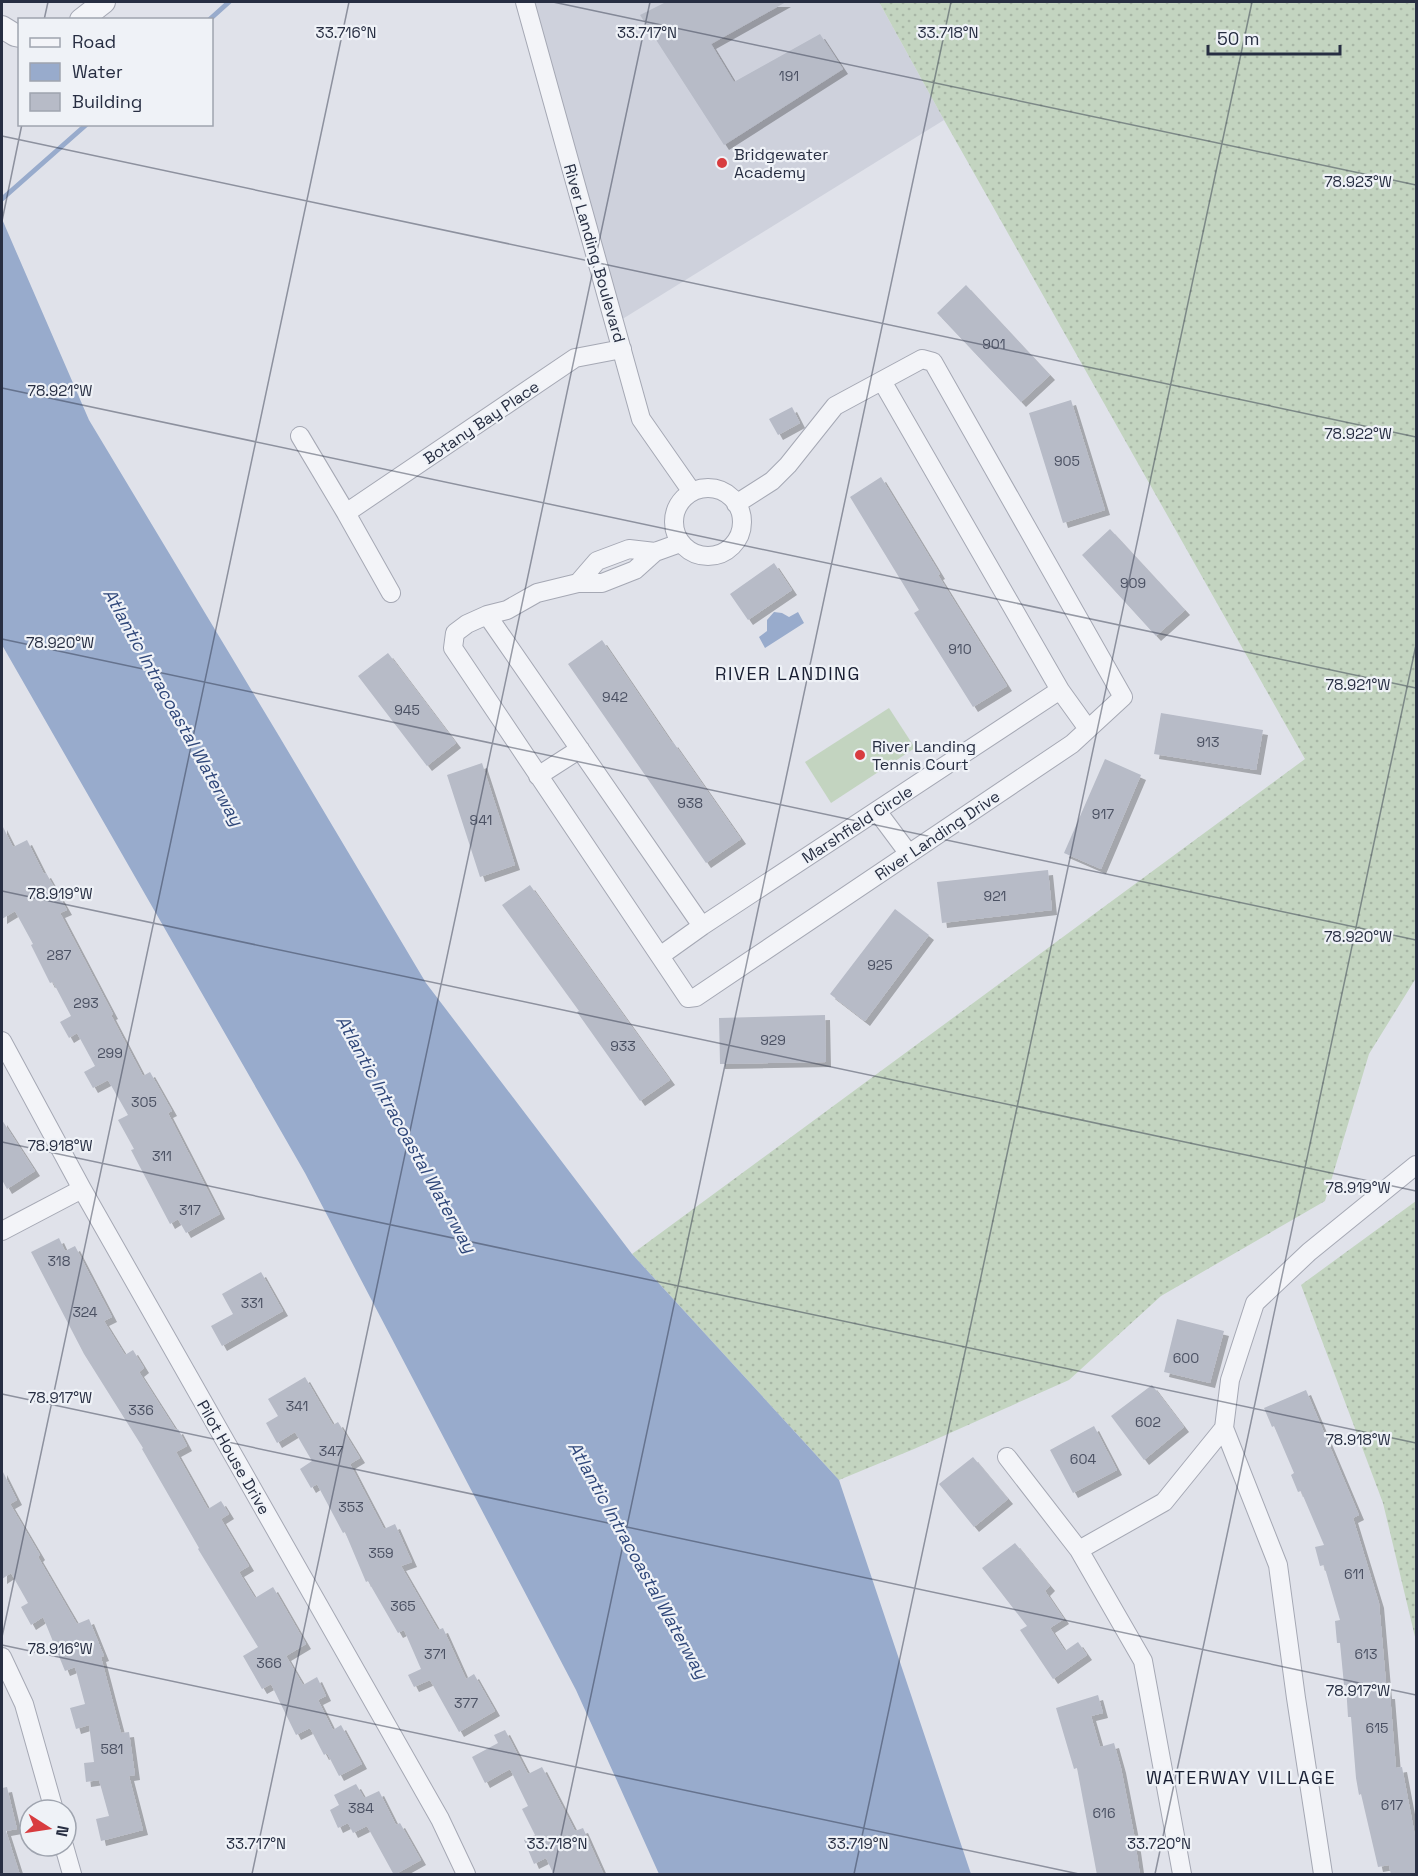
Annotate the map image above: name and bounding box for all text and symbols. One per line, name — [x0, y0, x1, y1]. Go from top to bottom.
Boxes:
legend — [18, 18, 213, 126]
scale bar — [1208, 18, 1340, 56]
text: 33.716°N — [316, 23, 376, 42]
text: 33.717°N — [617, 23, 677, 42]
text: 33.718°N — [918, 23, 978, 42]
text: 50 m — [1217, 27, 1259, 50]
text: Road — [72, 30, 116, 53]
text: Water — [72, 60, 123, 83]
house number: 191 — [779, 67, 799, 85]
text: Building — [72, 90, 142, 113]
place label: Bridgewater Academy — [734, 144, 828, 183]
marker: Bridgewater Academy — [715, 156, 729, 170]
street label: River Landing Boulevard — [559, 161, 630, 345]
text: 78.923°W — [1324, 172, 1392, 191]
house number: 901 — [982, 335, 1006, 353]
street label: Botany Bay Place — [419, 376, 543, 469]
text: 78.921°W — [28, 381, 92, 400]
text: 78.922°W — [1324, 424, 1392, 443]
house number: 905 — [1054, 452, 1080, 470]
house number: 909 — [1120, 574, 1146, 592]
water label: Atlantic Intracoastal Waterway — [98, 584, 249, 830]
text: 78.920°W — [26, 633, 94, 652]
house number: 910 — [948, 640, 972, 658]
district label: RIVER LANDING — [715, 662, 861, 685]
text: 78.921°W — [1326, 675, 1390, 694]
house number: 942 — [602, 688, 628, 706]
house number: 945 — [394, 701, 420, 719]
house number: 913 — [1197, 733, 1219, 751]
place label: River Landing Tennis Court — [872, 736, 976, 775]
marker: River Landing Tennis Court — [853, 748, 867, 762]
street label: Marshfield Circle — [798, 781, 917, 868]
street label: River Landing Drive — [871, 786, 1004, 885]
house number: 938 — [677, 794, 703, 812]
house number: 917 — [1092, 805, 1114, 823]
house number: 941 — [470, 811, 492, 829]
text: 78.919°W — [27, 884, 93, 903]
house number: 921 — [984, 887, 1006, 905]
text: 78.920°W — [1324, 927, 1392, 946]
house number: 287 — [47, 946, 72, 964]
house number: 925 — [867, 956, 893, 974]
house number: 293 — [73, 994, 99, 1012]
water label: Atlantic Intracoastal Waterway — [331, 1011, 482, 1257]
house number: 929 — [760, 1031, 786, 1049]
house number: 933 — [610, 1037, 636, 1055]
house number: 299 — [97, 1044, 123, 1062]
house number: 305 — [131, 1093, 157, 1111]
text: 78.918°W — [27, 1136, 93, 1155]
house number: 311 — [152, 1147, 172, 1165]
text: 78.919°W — [1325, 1178, 1391, 1197]
house number: 317 — [179, 1201, 201, 1219]
house number: 318 — [48, 1252, 71, 1270]
house number: 331 — [241, 1294, 263, 1312]
house number: 324 — [72, 1303, 98, 1321]
house number: 600 — [1173, 1349, 1199, 1367]
text: 78.917°W — [28, 1388, 92, 1407]
street label: Pilot House Drive — [192, 1396, 275, 1518]
house number: 341 — [286, 1397, 308, 1415]
house number: 336 — [128, 1401, 154, 1419]
house number: 602 — [1135, 1413, 1161, 1431]
text: 78.918°W — [1325, 1430, 1391, 1449]
water label: Atlantic Intracoastal Waterway — [563, 1437, 714, 1683]
house number: 347 — [319, 1442, 343, 1460]
house number: 604 — [1070, 1450, 1096, 1468]
house number: 353 — [338, 1498, 364, 1516]
house number: 359 — [368, 1544, 394, 1562]
house number: 611 — [1344, 1565, 1364, 1583]
house number: 365 — [390, 1597, 416, 1615]
text: 78.916°W — [27, 1639, 93, 1658]
house number: 371 — [424, 1645, 446, 1663]
house number: 613 — [1355, 1645, 1377, 1663]
house number: 366 — [256, 1654, 282, 1672]
text: 78.917°W — [1326, 1681, 1390, 1700]
house number: 377 — [454, 1694, 478, 1712]
house number: 615 — [1366, 1719, 1388, 1737]
house number: 581 — [101, 1740, 123, 1758]
district label: WATERWAY VILLAGE — [1146, 1766, 1336, 1789]
house number: 617 — [1381, 1796, 1403, 1814]
north arrow — [18, 1798, 78, 1858]
house number: 384 — [348, 1799, 374, 1817]
house number: 616 — [1093, 1804, 1115, 1822]
text: N — [51, 1824, 74, 1838]
text: 33.717°N — [226, 1834, 286, 1853]
text: 33.718°N — [527, 1834, 587, 1853]
text: 33.719°N — [828, 1834, 888, 1853]
text: 33.720°N — [1127, 1834, 1191, 1853]

